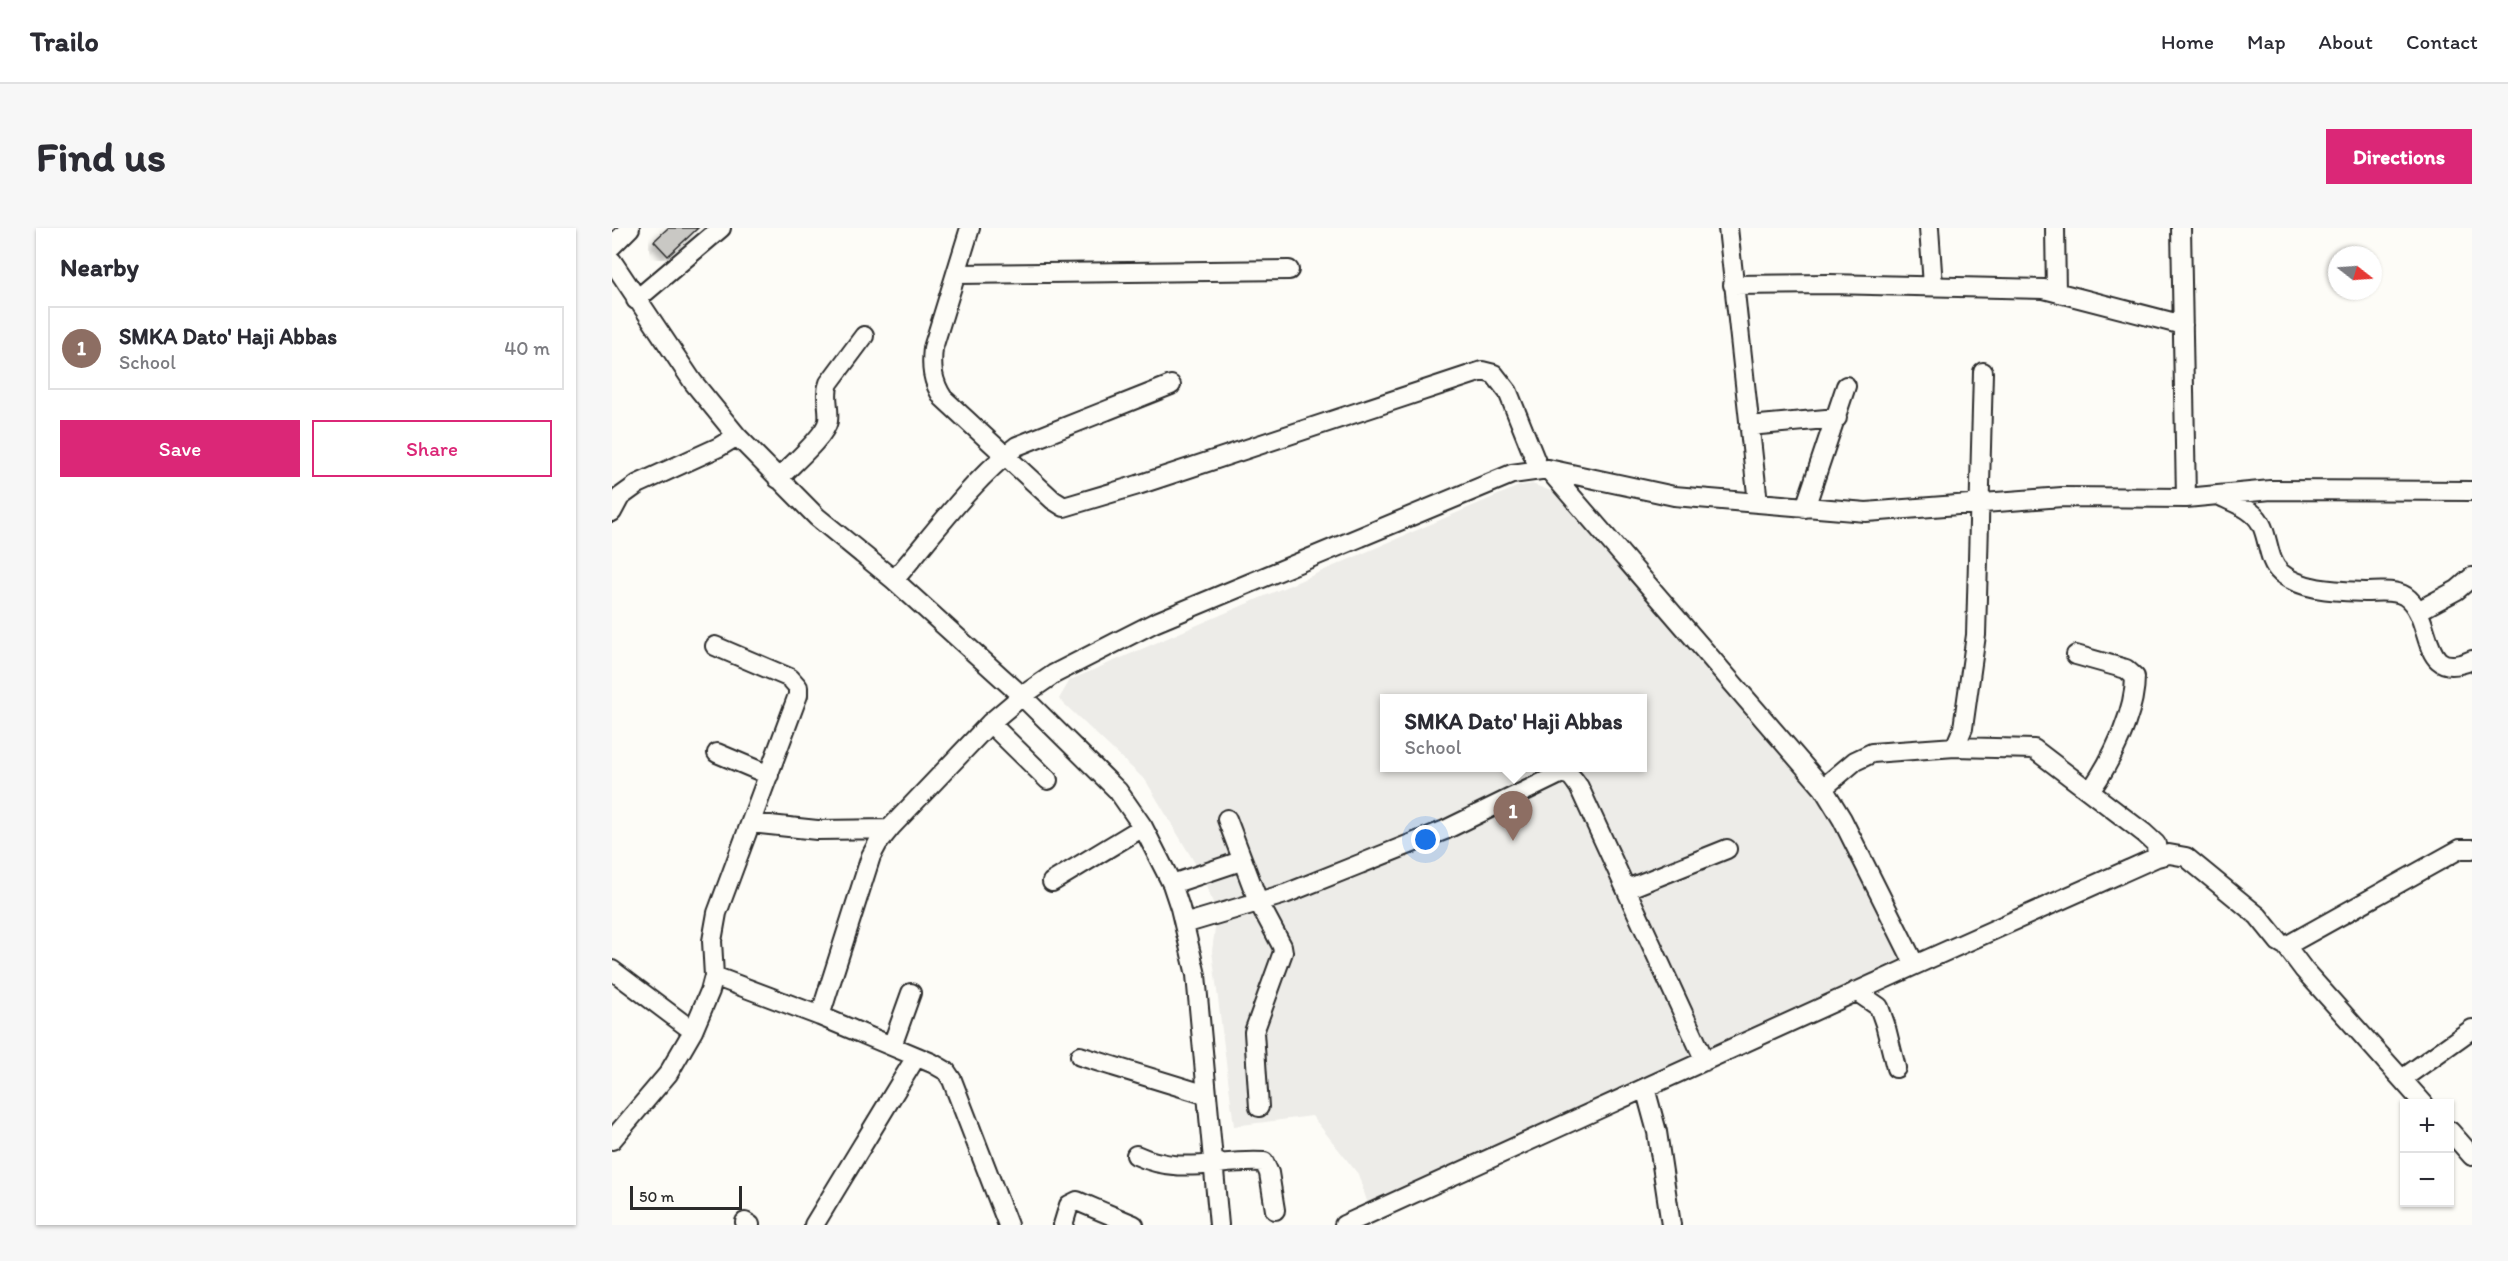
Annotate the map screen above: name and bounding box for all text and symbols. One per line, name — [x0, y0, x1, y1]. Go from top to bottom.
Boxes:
text: Trailo — [30, 24, 99, 58]
text: Home — [2161, 29, 2214, 54]
text: Map — [2247, 29, 2286, 54]
text: About — [2319, 29, 2373, 54]
text: Contact — [2406, 29, 2478, 54]
button: Directions — [2326, 129, 2472, 184]
text: Find us — [36, 131, 166, 182]
north arrow — [2328, 246, 2382, 300]
text: Nearby — [60, 251, 139, 283]
text: SMKA Dato' Haji Abbas — [119, 323, 337, 350]
text: 1 — [77, 336, 86, 360]
text: 40 m — [504, 336, 550, 360]
text: School — [119, 350, 176, 374]
button: Save — [60, 420, 300, 477]
button: Share — [312, 420, 552, 477]
popup — [1380, 694, 1647, 772]
text: SMKA Dato' Haji Abbas — [1405, 708, 1622, 735]
text: School — [1405, 735, 1461, 759]
pin: 1 — [1494, 792, 1532, 841]
your location — [1411, 825, 1440, 854]
map controls — [2400, 1099, 2454, 1207]
button: + — [2400, 1099, 2454, 1153]
button: − — [2400, 1153, 2454, 1207]
scale bar — [630, 1183, 742, 1210]
text: 50 m — [639, 1187, 674, 1206]

